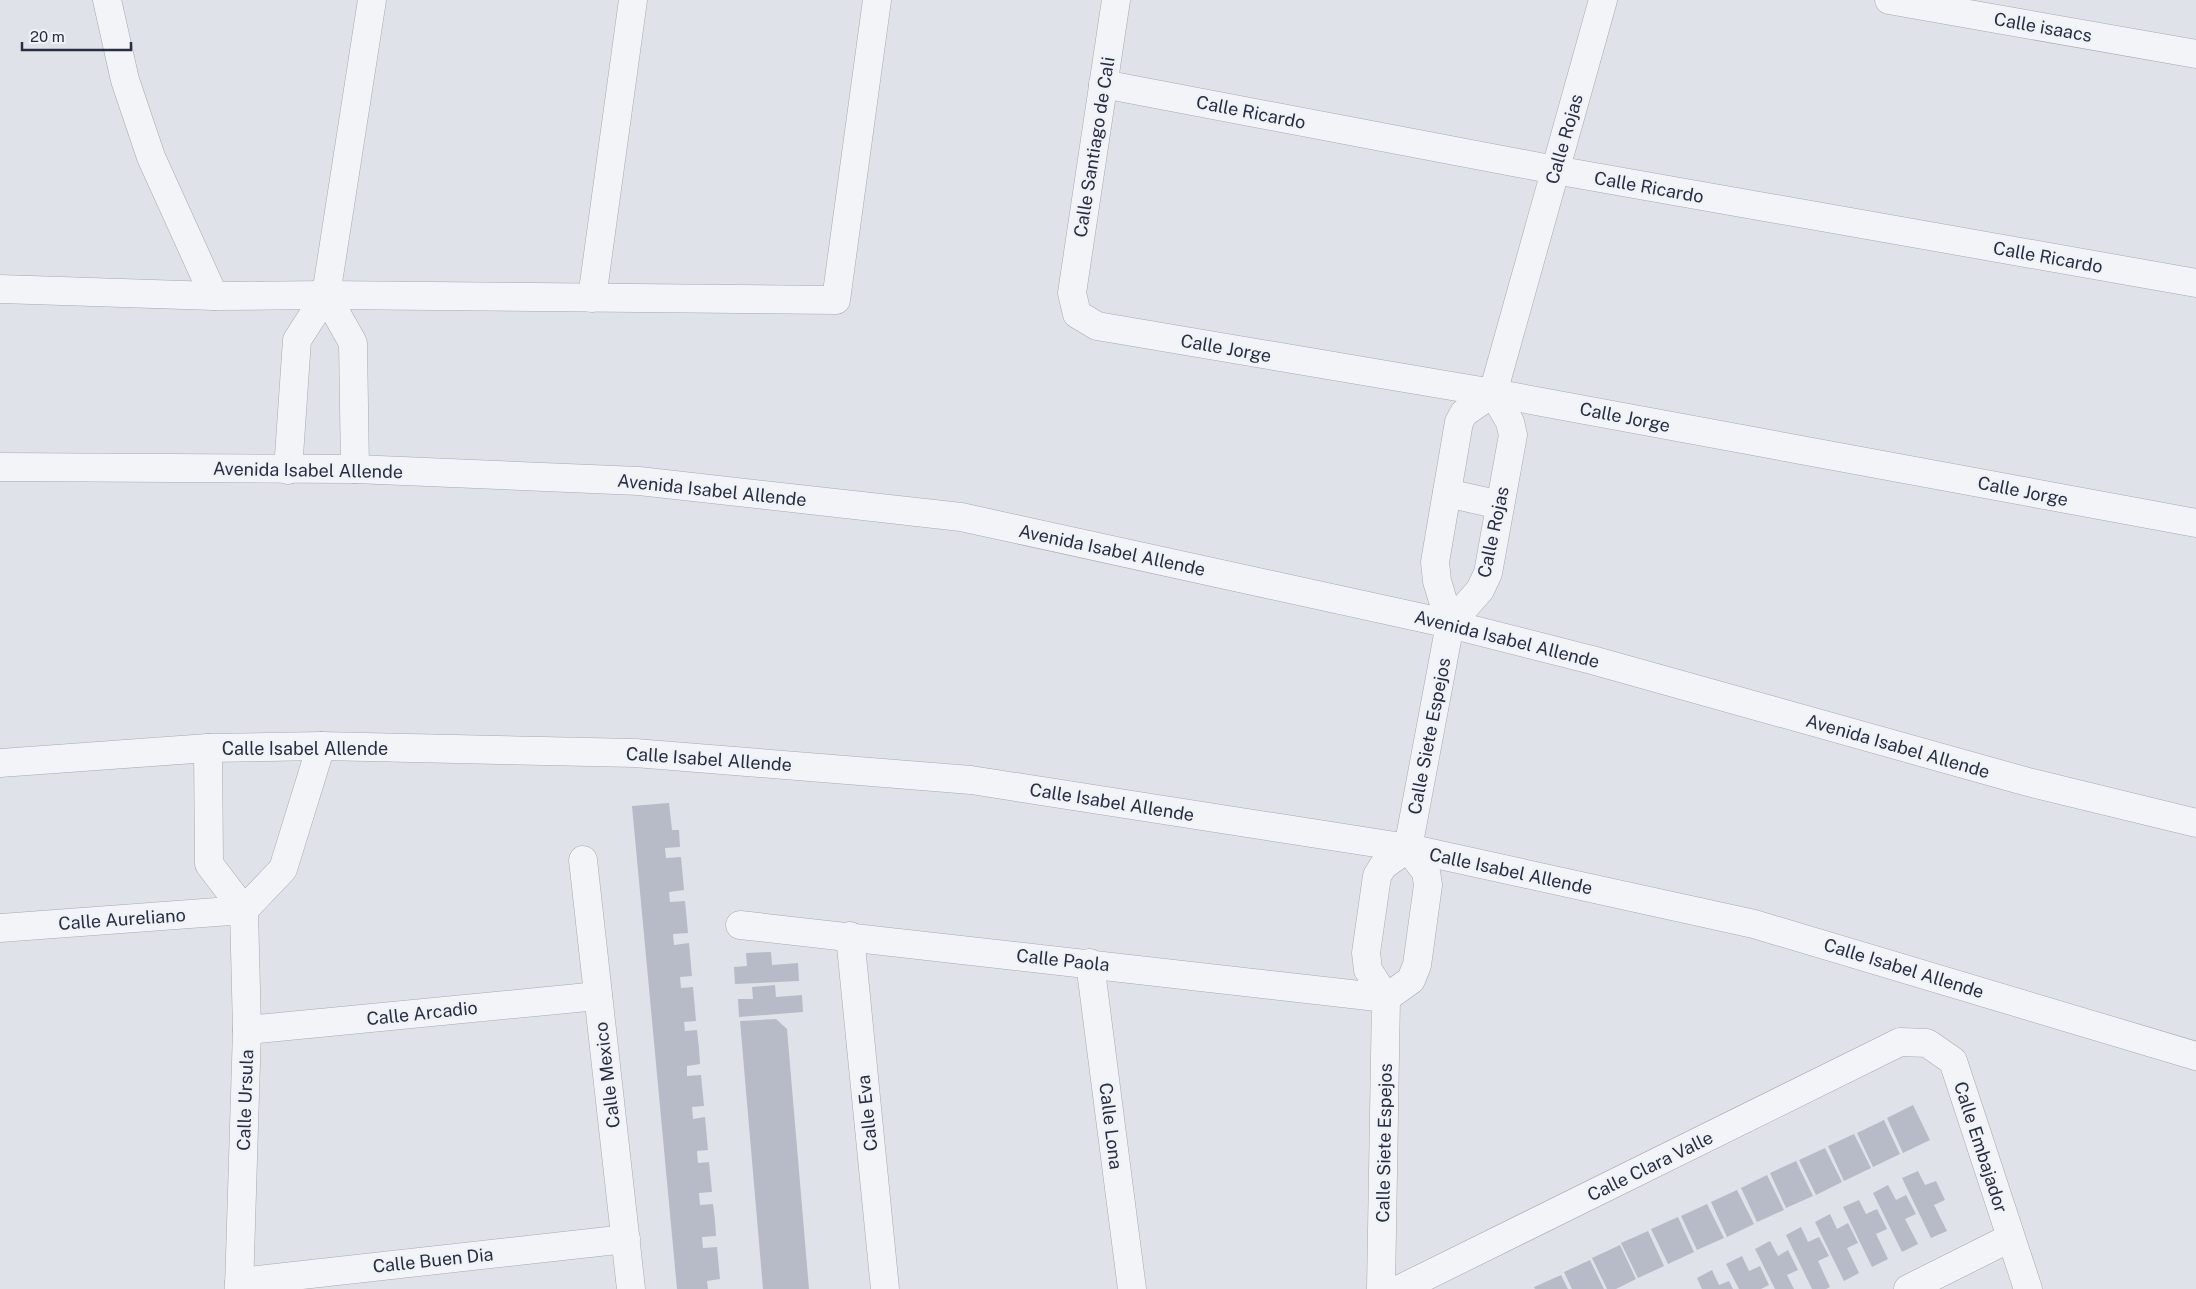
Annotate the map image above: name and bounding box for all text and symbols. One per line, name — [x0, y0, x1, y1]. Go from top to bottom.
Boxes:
street label: Calle isaacs — [1992, 8, 2094, 46]
scale bar — [22, 20, 131, 52]
text: 20 m — [30, 28, 65, 45]
street label: Calle Santiago de Cali — [1069, 55, 1119, 239]
street label: Calle Ricardo — [1195, 91, 1307, 133]
street label: Calle Rojas — [1541, 92, 1587, 186]
street label: Calle Ricardo — [1593, 167, 1705, 207]
street label: Calle Ricardo — [1992, 237, 2104, 277]
street label: Calle Jorge — [1179, 330, 1273, 366]
street label: Calle Jorge — [1578, 398, 1672, 436]
street label: Avenida Isabel Allende — [213, 458, 403, 482]
street label: Avenida Isabel Allende — [616, 470, 808, 510]
street label: Calle Jorge — [1976, 472, 2070, 510]
street label: Calle Rojas — [1473, 485, 1513, 579]
street label: Avenida Isabel Allende — [1017, 520, 1207, 580]
street label: Avenida Isabel Allende — [1412, 606, 1602, 672]
street label: Calle Siete Espejos — [1403, 656, 1455, 816]
street label: Avenida Isabel Allende — [1804, 710, 1992, 782]
street label: Calle Isabel Allende — [222, 738, 388, 759]
street label: Calle Isabel Allende — [625, 743, 793, 775]
street label: Calle Isabel Allende — [1028, 779, 1196, 825]
street label: Calle Isabel Allende — [1427, 843, 1595, 899]
street label: Calle Aureliano — [58, 904, 186, 934]
street label: Calle Isabel Allende — [1821, 934, 1987, 1002]
street label: Calle Paola — [1015, 945, 1111, 975]
street label: Calle Arcadio — [365, 997, 479, 1029]
street label: Calle Mexico — [590, 1021, 624, 1129]
street label: Calle Ursula — [233, 1049, 257, 1151]
street label: Calle Siete Espejos — [1372, 1063, 1396, 1223]
street label: Calle Eva — [853, 1074, 881, 1152]
street label: Calle Embajador — [1950, 1079, 2012, 1215]
street label: Calle Lona — [1095, 1081, 1127, 1171]
street label: Calle Clara Valle — [1584, 1127, 1716, 1205]
street label: Calle Buen Dia — [372, 1243, 494, 1277]

